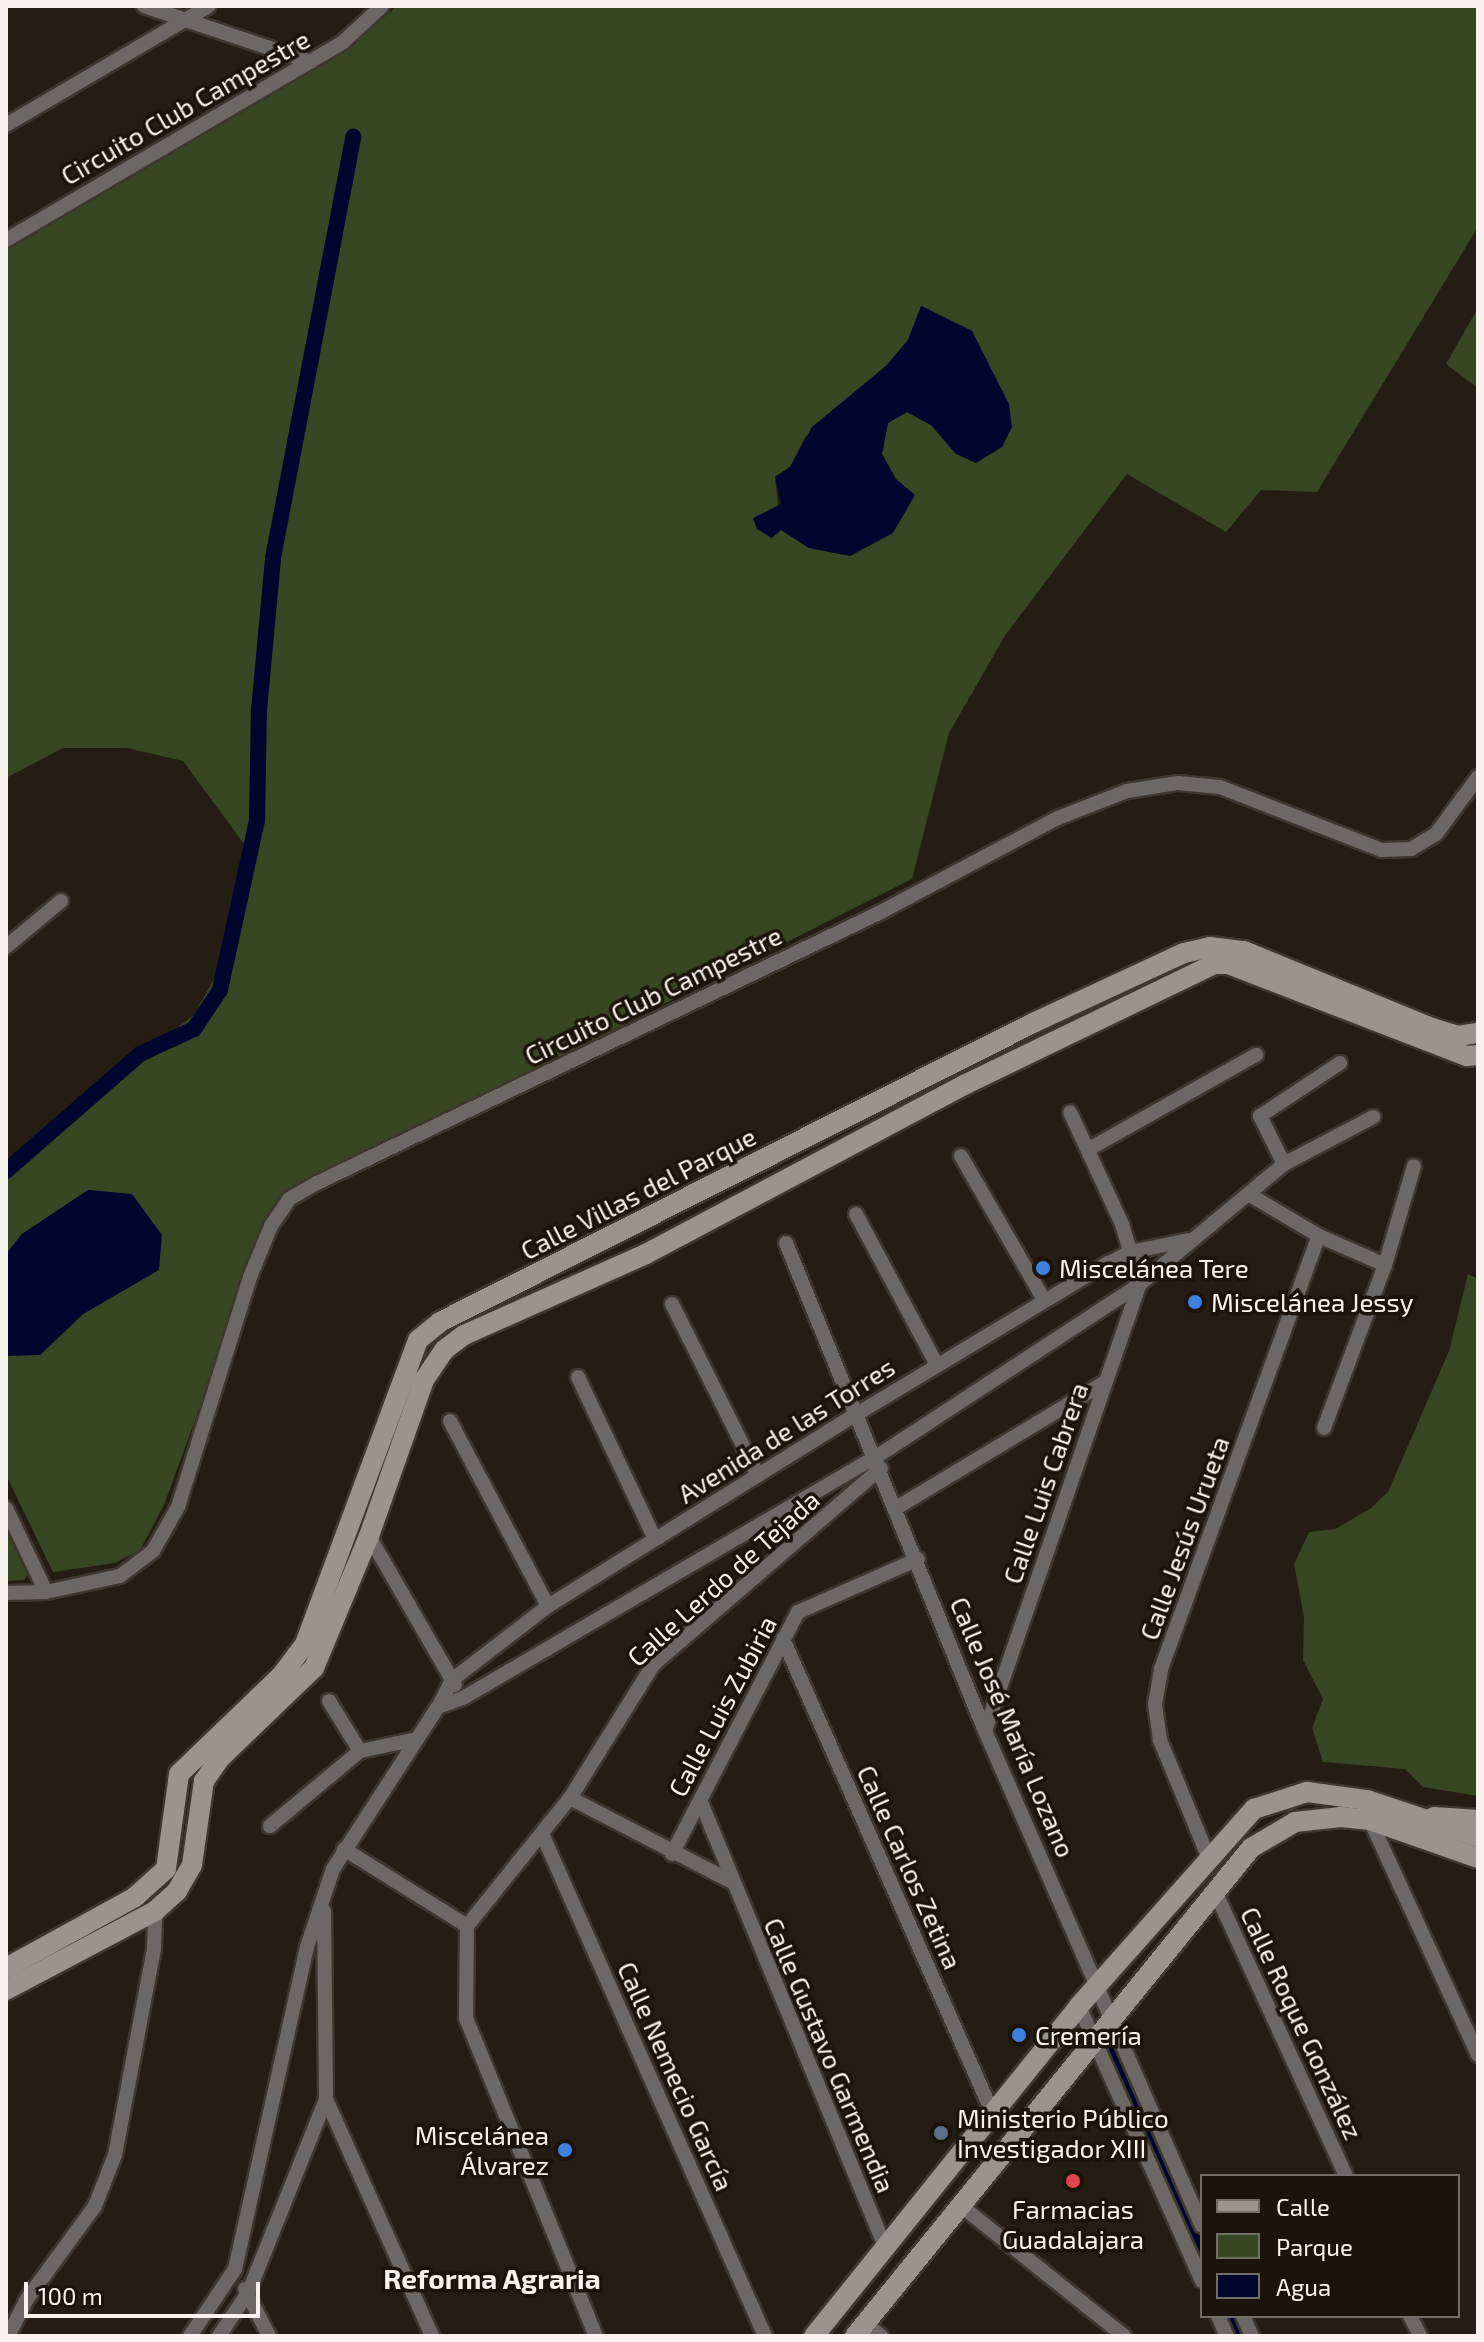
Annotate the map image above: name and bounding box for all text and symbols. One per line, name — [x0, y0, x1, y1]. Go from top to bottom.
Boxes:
street label: Circuito Club Campestre — [55, 23, 315, 191]
street label: Circuito Club Campestre — [519, 919, 787, 1071]
street label: Calle Villas del Parque — [515, 1120, 761, 1266]
place label: Miscelánea Tere — [1059, 1252, 1249, 1284]
marker: Miscelánea Tere — [1034, 1259, 1052, 1277]
place label: Miscelánea Jessy — [1211, 1286, 1414, 1318]
marker: Miscelánea Jessy — [1186, 1293, 1204, 1311]
street label: Avenida de las Torres — [672, 1351, 900, 1509]
street label: Calle Luis Cabrera — [996, 1378, 1094, 1588]
street label: Calle Jesús Urueta — [1133, 1432, 1235, 1644]
street label: Calle Lerdo de Tejada — [620, 1483, 826, 1673]
street label: Calle José María Lozano — [944, 1592, 1082, 1862]
street label: Calle Luis Zubiria — [661, 1610, 783, 1802]
street label: Calle Carlos Zetina — [851, 1760, 969, 1974]
street label: Calle Roque González — [1234, 1902, 1370, 2144]
street label: Calle Gustavo Garmendia — [758, 1913, 902, 2197]
street label: Calle Nemecio García — [611, 1957, 741, 2195]
place label: Cremería — [1035, 2019, 1142, 2051]
marker: Cremería — [1010, 2026, 1028, 2044]
place label: Ministerio Público Investigador XIII — [957, 2102, 1169, 2164]
place label: Miscelánea Álvarez — [415, 2119, 549, 2180]
marker: Ministerio Público Investigador XIII — [932, 2124, 950, 2142]
marker: Miscelánea Álvarez — [556, 2141, 574, 2159]
marker: Farmacias Guadalajara — [1064, 2172, 1082, 2190]
legend — [1200, 2174, 1460, 2318]
text: Calle — [1276, 2192, 1330, 2221]
place label: Farmacias Guadalajara — [1002, 2193, 1144, 2254]
text: Parque — [1276, 2232, 1353, 2261]
district label: Reforma Agraria — [383, 2261, 601, 2295]
scale bar — [28, 2266, 264, 2316]
text: Agua — [1276, 2272, 1331, 2301]
text: 100 m — [38, 2281, 103, 2310]

